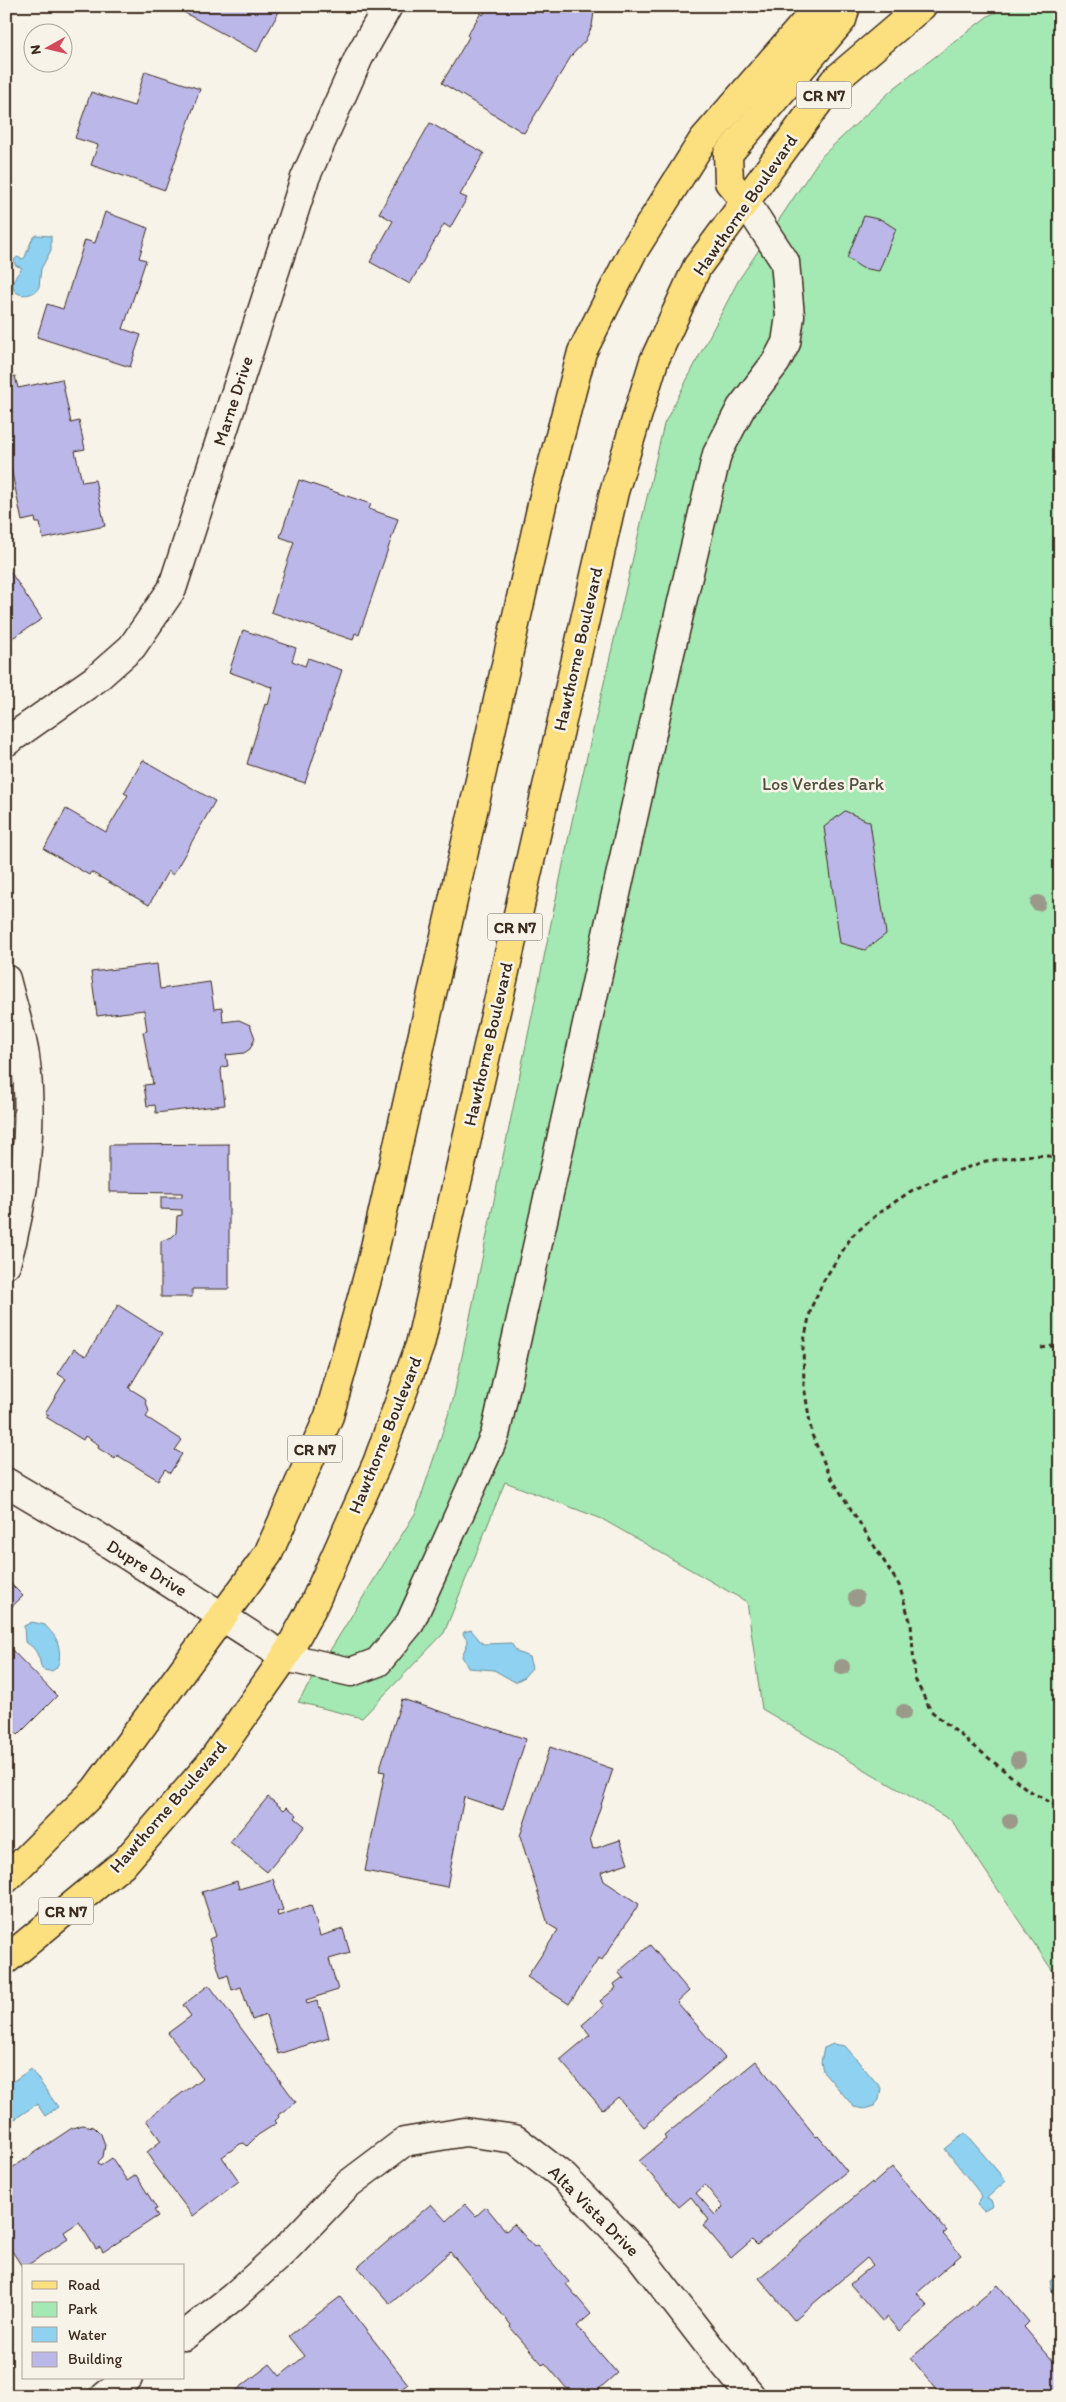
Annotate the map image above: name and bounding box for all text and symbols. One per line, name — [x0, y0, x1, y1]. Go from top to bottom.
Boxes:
north arrow — [22, 22, 72, 72]
text: N — [27, 44, 45, 56]
road number: CR N7 — [796, 82, 852, 108]
street label: Hawthorne Boulevard — [688, 130, 802, 280]
street label: Marne Drive — [208, 353, 258, 449]
street label: Hawthorne Boulevard — [548, 565, 608, 733]
park label: Los Verdes Park — [762, 773, 885, 795]
road number: CR N7 — [488, 914, 542, 940]
street label: Hawthorne Boulevard — [458, 960, 518, 1128]
street label: Hawthorne Boulevard — [343, 1353, 427, 1517]
road number: CR N7 — [288, 1436, 342, 1462]
street label: Dupre Drive — [103, 1535, 191, 1601]
street label: Hawthorne Boulevard — [105, 1736, 231, 1877]
road number: CR N7 — [38, 1898, 94, 1924]
street label: Alta Vista Drive — [544, 2161, 644, 2261]
legend — [22, 2264, 185, 2380]
text: Road — [68, 2276, 101, 2294]
text: Park — [68, 2300, 98, 2318]
text: Water — [68, 2326, 107, 2344]
text: Building — [68, 2350, 122, 2368]

